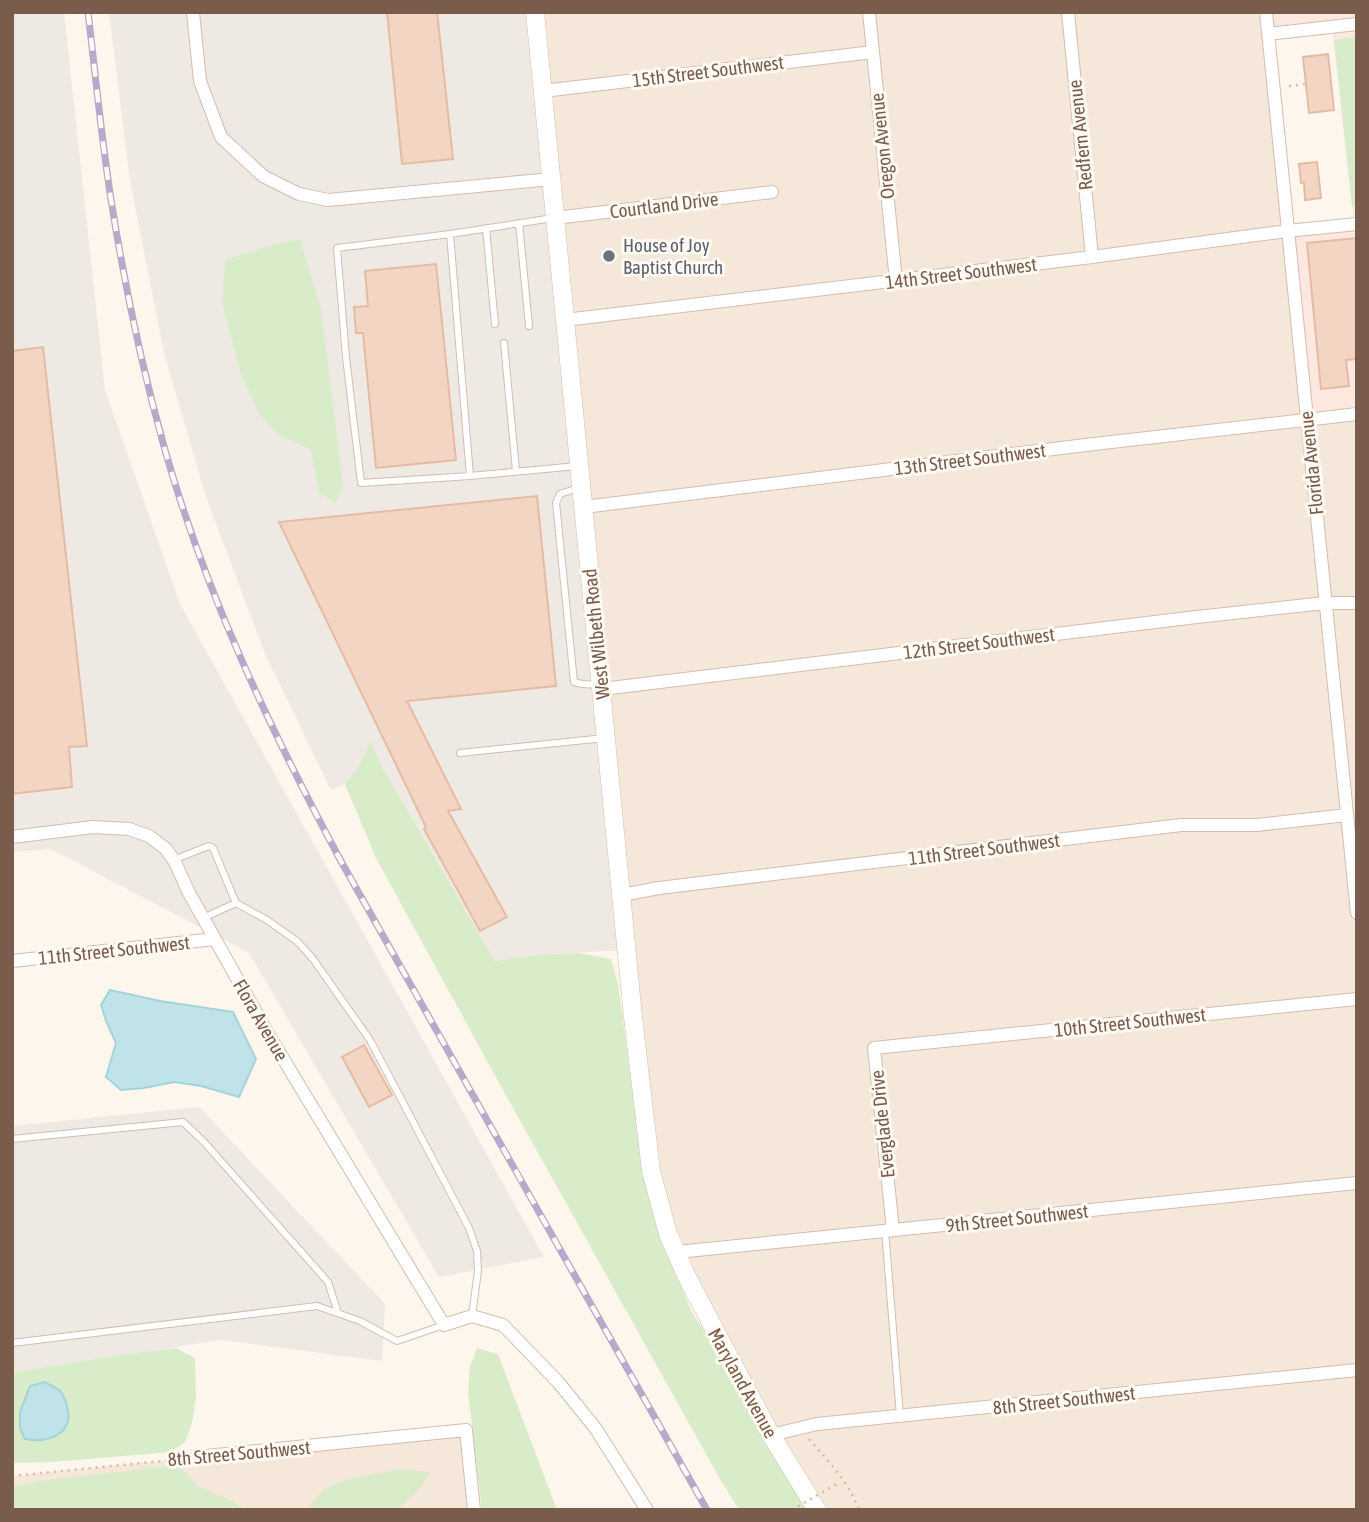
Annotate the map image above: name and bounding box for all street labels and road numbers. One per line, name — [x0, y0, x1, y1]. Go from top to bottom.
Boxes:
street label: 15th Street Southwest — [631, 51, 785, 91]
street label: Redfern Avenue — [1063, 79, 1097, 191]
street label: Oregon Avenue — [865, 92, 899, 200]
street label: Courtland Drive — [609, 187, 719, 223]
street label: 14th Street Southwest — [884, 253, 1038, 293]
street label: Florida Avenue — [1295, 410, 1327, 516]
street label: 13th Street Southwest — [893, 439, 1047, 479]
street label: West Wilbeth Road — [578, 568, 614, 700]
street label: 12th Street Southwest — [902, 623, 1056, 663]
street label: 11th Street Southwest — [907, 829, 1061, 869]
street label: 11th Street Southwest — [37, 931, 191, 969]
street label: Flora Avenue — [229, 975, 293, 1065]
street label: 10th Street Southwest — [1053, 1003, 1207, 1041]
street label: Everglade Drive — [865, 1069, 899, 1179]
street label: 9th Street Southwest — [945, 1200, 1089, 1236]
street label: Maryland Avenue — [704, 1324, 782, 1442]
street label: 8th Street Southwest — [992, 1382, 1136, 1418]
street label: 8th Street Southwest — [167, 1436, 311, 1470]

